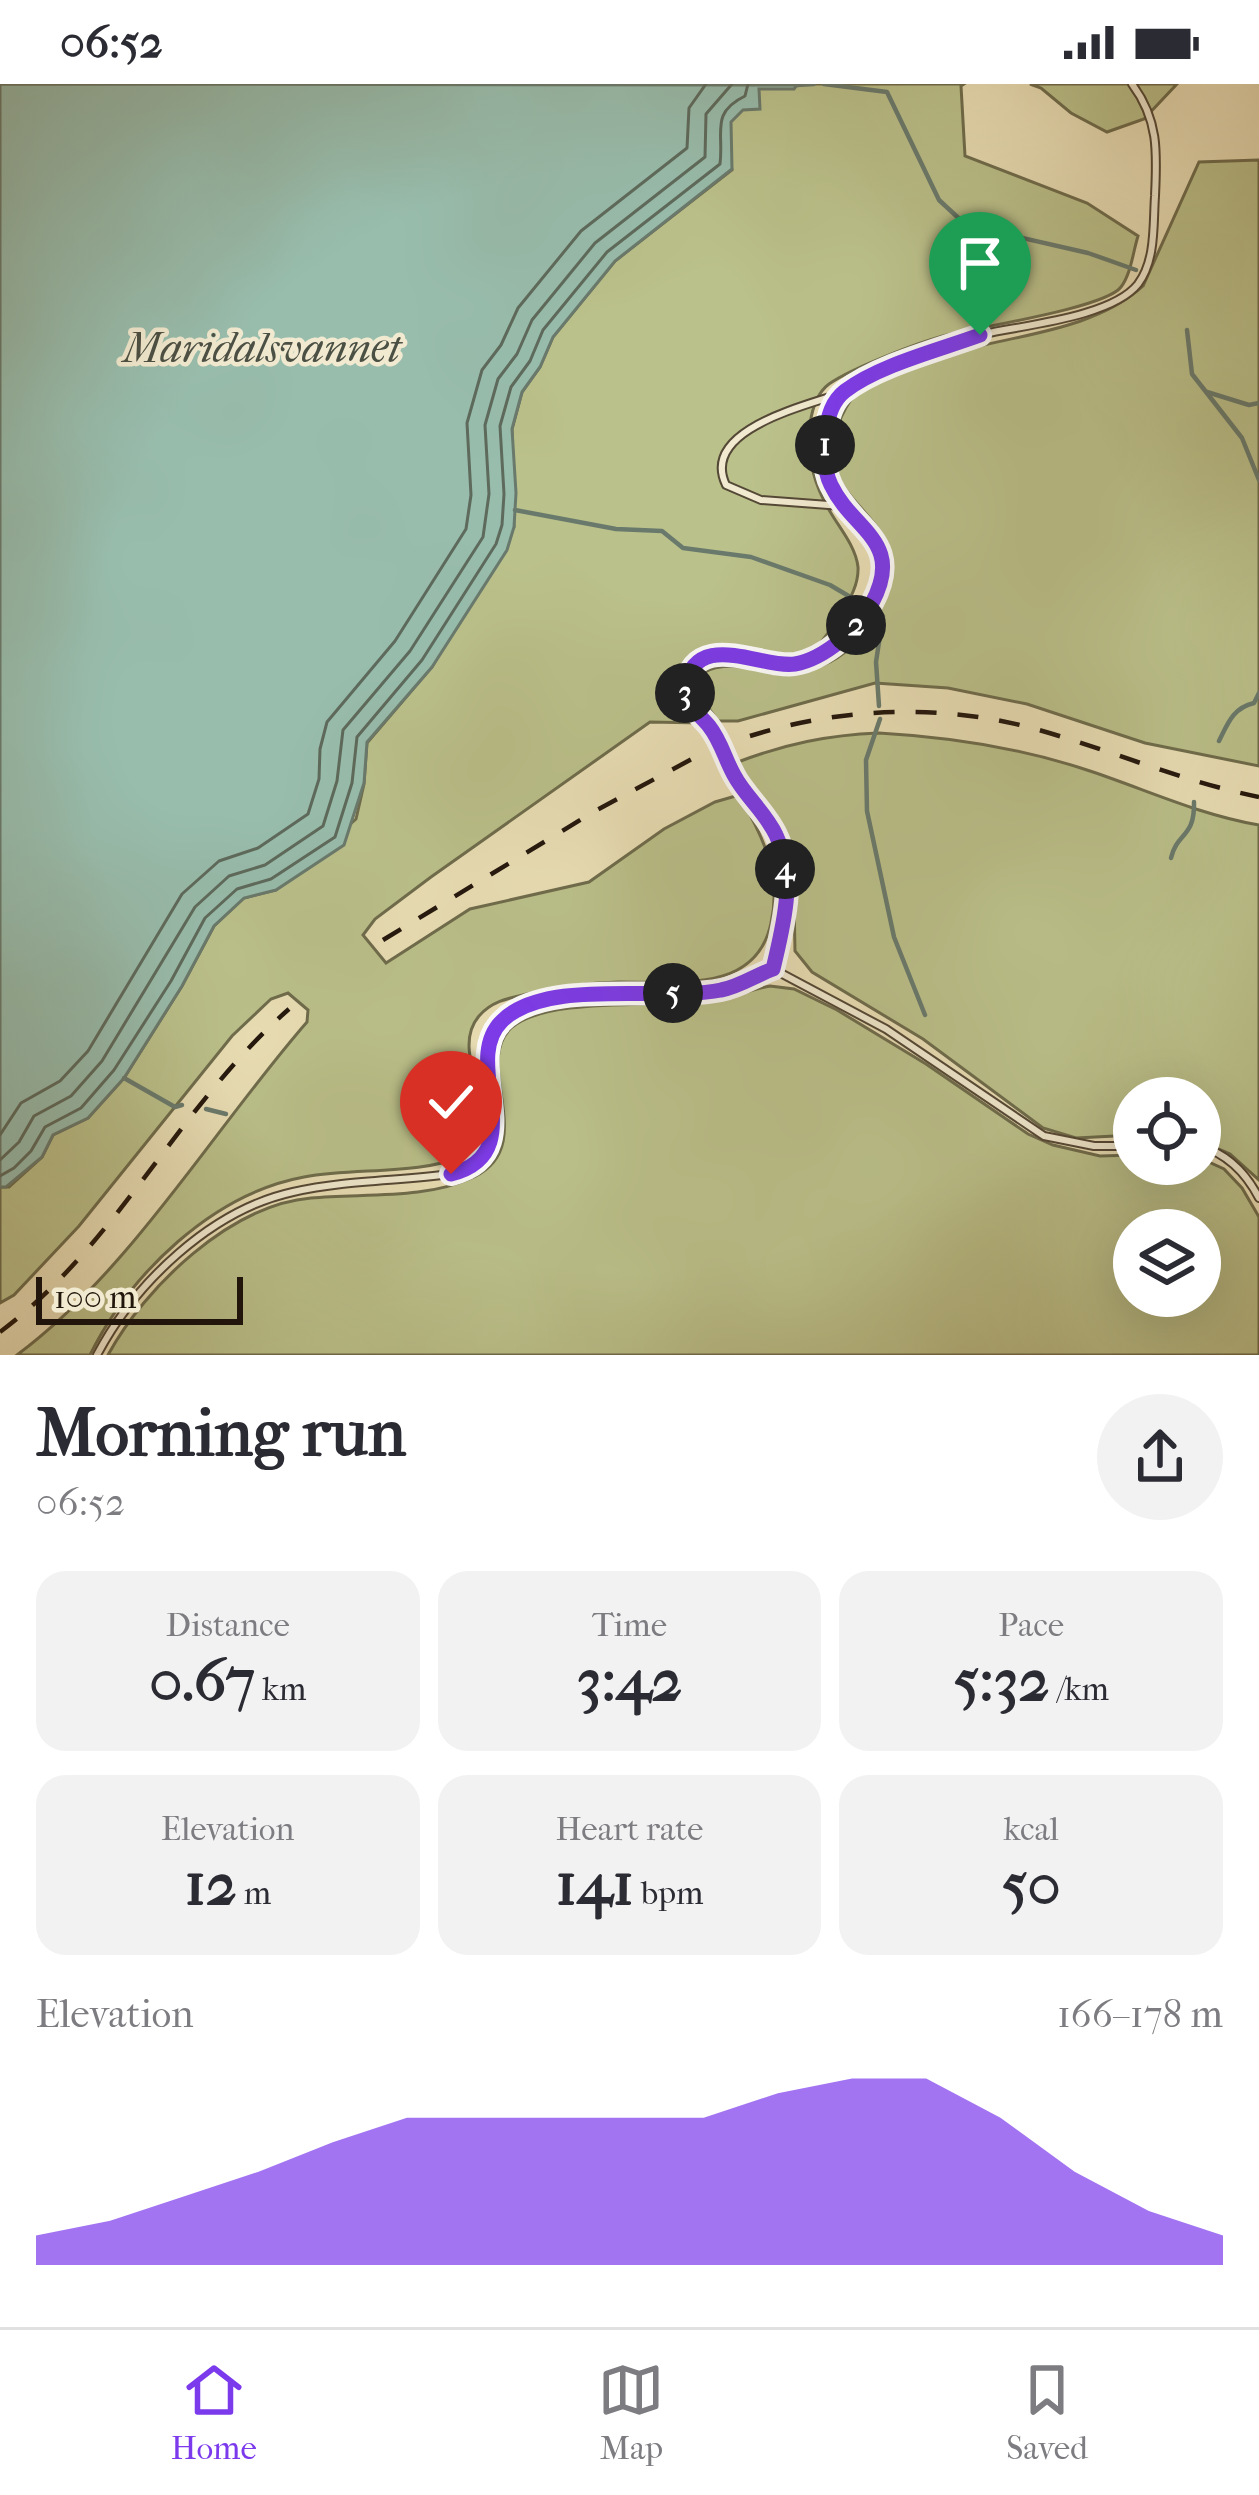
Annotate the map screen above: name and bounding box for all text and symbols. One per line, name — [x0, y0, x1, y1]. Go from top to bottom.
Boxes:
text: 06:52 — [60, 16, 163, 69]
pin — [929, 212, 1031, 335]
icon: arrive — [947, 230, 1013, 296]
water label: Maridalsvannet — [120, 324, 403, 373]
pin: 1 — [795, 415, 855, 475]
text: 1 — [819, 425, 831, 464]
pin: 2 — [826, 595, 886, 655]
text: 2 — [848, 605, 864, 644]
pin: 3 — [655, 663, 715, 723]
text: 3 — [678, 673, 692, 712]
pin: 4 — [755, 839, 815, 899]
text: 4 — [775, 849, 795, 888]
pin: 5 — [643, 963, 703, 1023]
text: 5 — [666, 973, 680, 1012]
pin — [400, 1051, 502, 1174]
icon: check — [418, 1069, 484, 1135]
map controls — [1113, 1077, 1221, 1317]
button: locate — [1113, 1077, 1221, 1185]
button: layers — [1113, 1209, 1221, 1317]
scale bar — [36, 1271, 243, 1324]
text: 100 m — [54, 1278, 137, 1317]
button: share — [1097, 1394, 1223, 1520]
text: Morning run — [36, 1395, 406, 1472]
text: 06:52 — [36, 1479, 125, 1525]
text: Distance — [166, 1606, 290, 1645]
text: Time — [592, 1606, 667, 1645]
text: Pace — [998, 1606, 1064, 1645]
text: 0.67 — [149, 1645, 255, 1716]
text: 3:42 — [577, 1645, 682, 1716]
text: 5:32 — [953, 1645, 1049, 1716]
text: km — [255, 1670, 306, 1709]
text: /km — [1049, 1670, 1109, 1709]
text: Elevation — [161, 1810, 295, 1849]
text: Heart rate — [556, 1810, 703, 1849]
text: kcal — [1003, 1810, 1059, 1849]
text: 12 — [184, 1849, 237, 1920]
text: 141 — [556, 1849, 634, 1920]
text: 50 — [1002, 1849, 1061, 1920]
text: m — [237, 1874, 271, 1913]
text: bpm — [634, 1874, 703, 1913]
text: Elevation — [36, 1991, 194, 2037]
text: 166–178 m — [1057, 1991, 1223, 2037]
tab: Home — [171, 2357, 257, 2468]
tab: Map — [598, 2357, 664, 2468]
tab: Saved — [1006, 2357, 1088, 2468]

